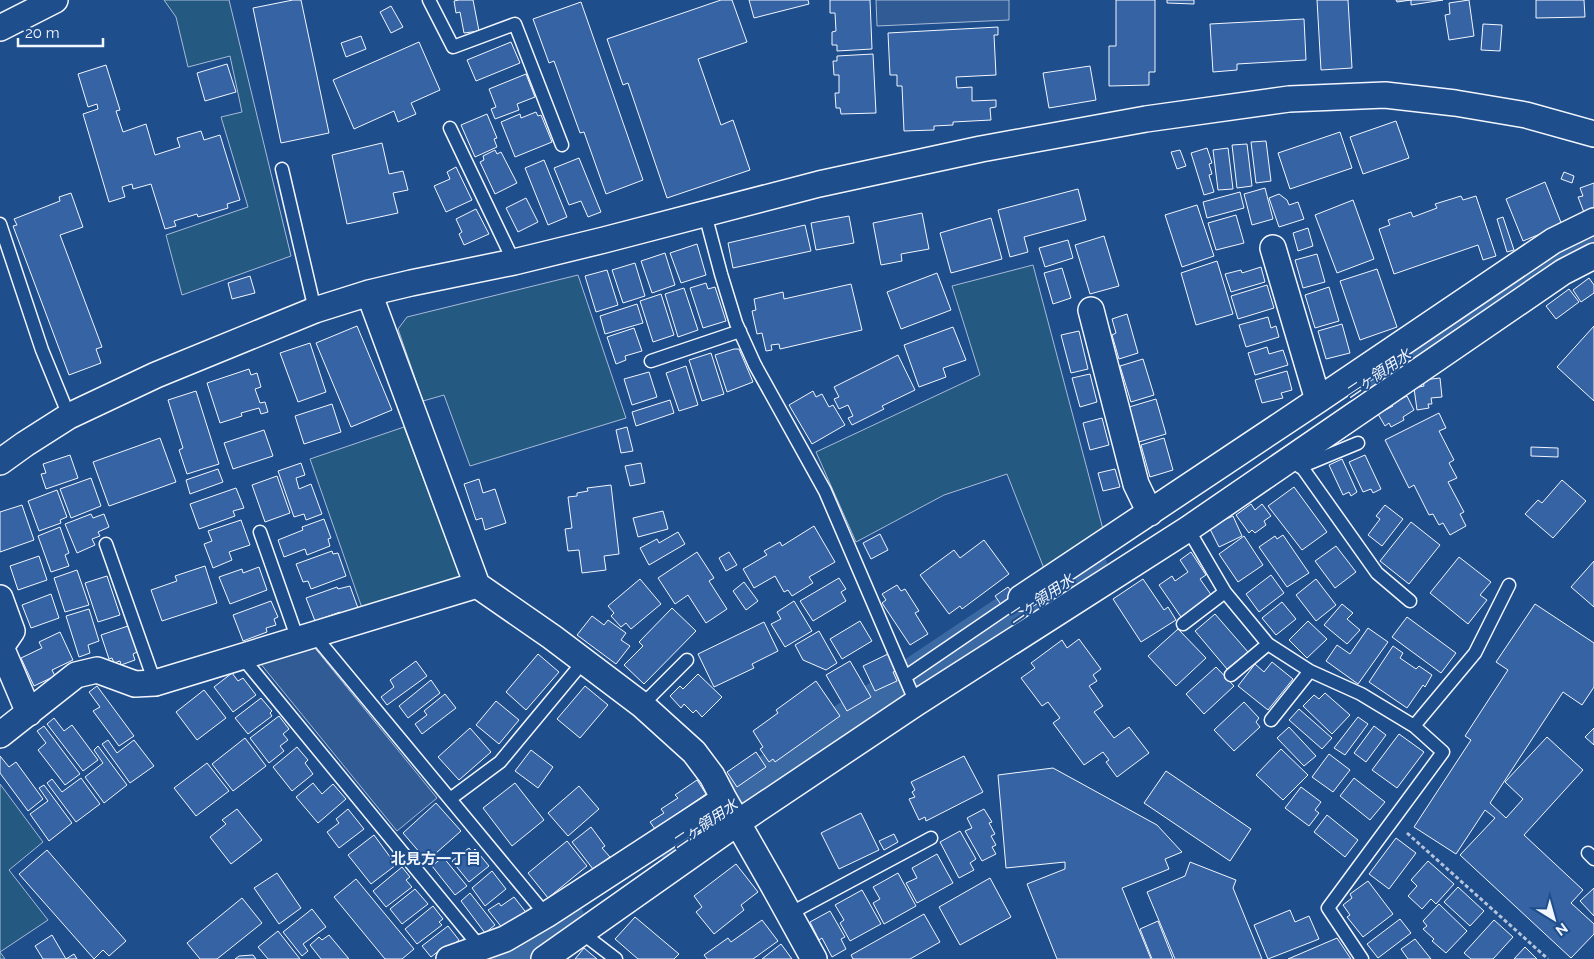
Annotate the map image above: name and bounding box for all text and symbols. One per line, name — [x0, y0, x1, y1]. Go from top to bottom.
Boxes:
scale bar — [18, 15, 102, 47]
text: 20 m — [25, 24, 60, 42]
water label: 二ヶ領用水 — [1342, 344, 1416, 402]
water label: 二ヶ領用水 — [1005, 569, 1079, 627]
water label: 二ヶ領用水 — [669, 794, 743, 852]
district label: 北見方一丁目 — [391, 850, 481, 868]
north arrow — [1529, 894, 1579, 944]
text: N — [1553, 920, 1571, 939]

